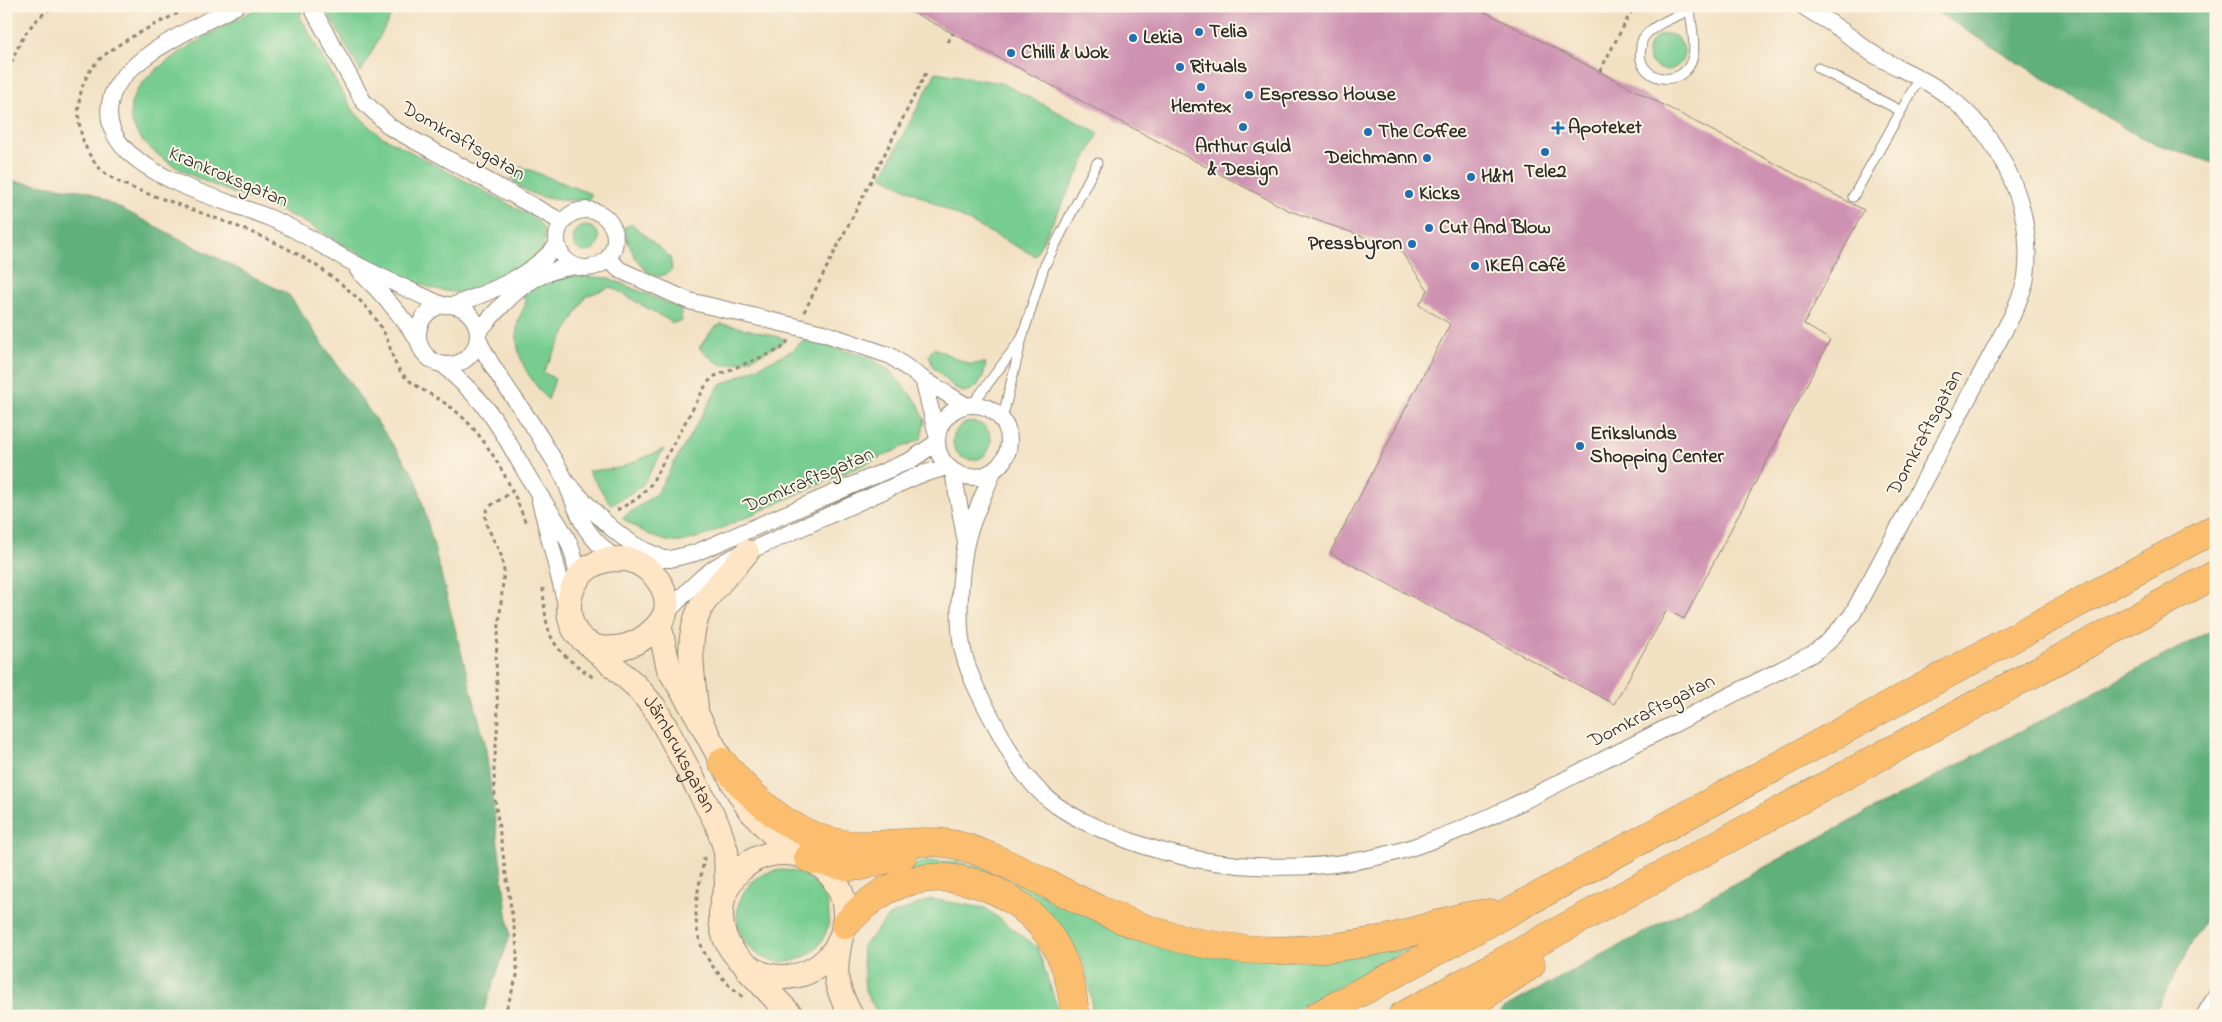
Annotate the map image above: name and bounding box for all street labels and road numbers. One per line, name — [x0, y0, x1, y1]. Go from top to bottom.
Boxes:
street label: Domkraftsgatan — [394, 94, 531, 190]
street label: Krankroksgatan — [163, 140, 292, 217]
street label: Domkraftsgatan — [1880, 365, 1972, 502]
street label: Domkraftsgatan — [738, 440, 879, 523]
street label: Domkraftsgatan — [1583, 667, 1721, 758]
street label: Järnbruksgatan — [635, 689, 723, 818]

